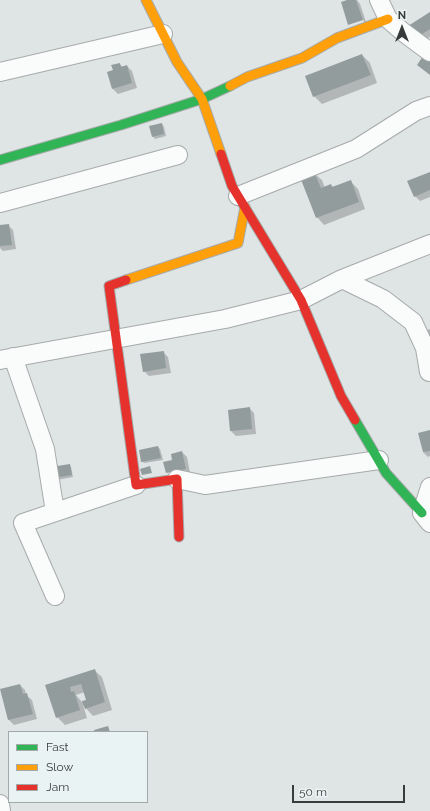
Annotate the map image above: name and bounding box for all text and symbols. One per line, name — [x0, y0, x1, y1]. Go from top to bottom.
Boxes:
north arrow — [382, 8, 422, 48]
text: N — [398, 9, 406, 22]
legend — [8, 731, 148, 803]
text: Fast — [46, 740, 69, 754]
text: Slow — [46, 760, 73, 774]
scale bar — [294, 777, 407, 803]
text: Jam — [46, 780, 69, 794]
text: 50 m — [299, 785, 327, 799]

